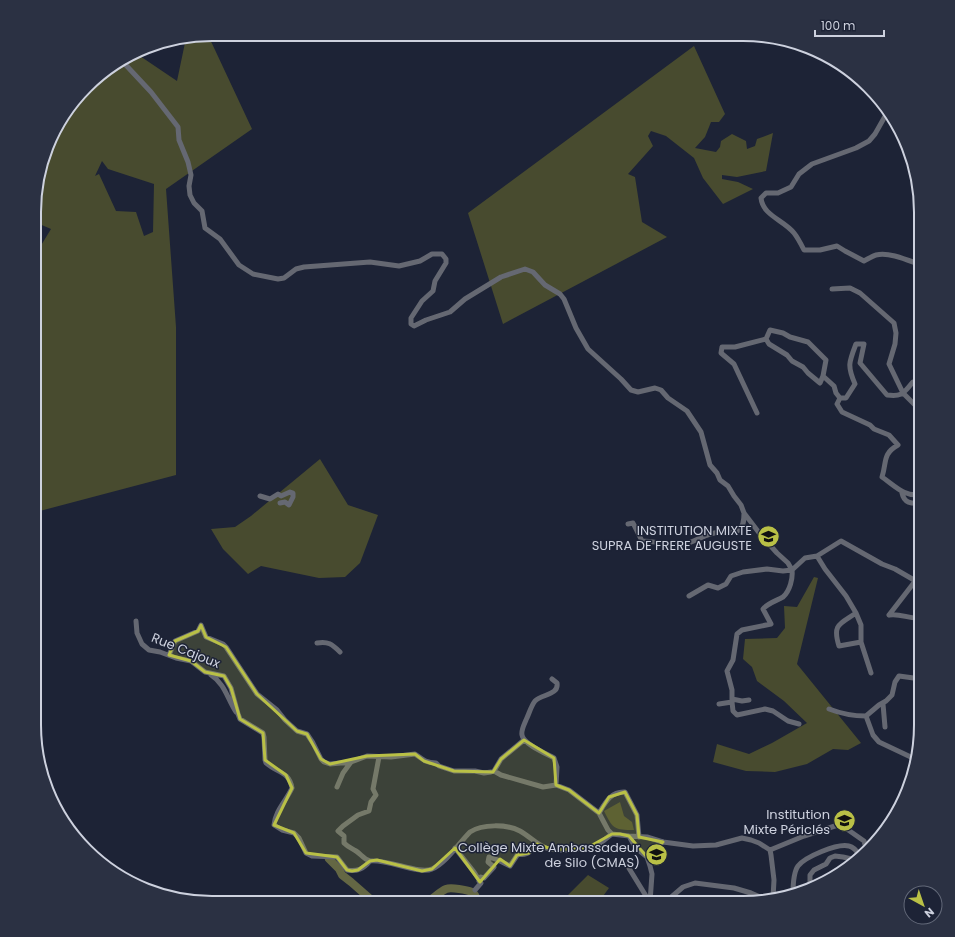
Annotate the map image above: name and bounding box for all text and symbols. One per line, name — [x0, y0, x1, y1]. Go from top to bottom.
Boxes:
scale bar — [815, 12, 884, 38]
text: 100 m — [821, 17, 855, 34]
place label: INSTITUTION MIXTE SUPRA DE FRERE AUGUSTE — [592, 521, 752, 555]
school or university icon: INSTITUTION MIXTE SUPRA DE FRERE AUGUSTE — [755, 524, 781, 550]
street label: Rue Cajoux — [149, 628, 224, 673]
place label: Institution Mixte Périclés — [744, 805, 830, 839]
school or university icon: Institution Mixte Périclés — [832, 808, 858, 834]
place label: Collège Mixte Ambassadeur de Silo (CMAS) — [458, 838, 640, 872]
school or university icon: Collège Mixte Ambassadeur de Silo (CMAS) — [643, 841, 669, 867]
north arrow — [903, 885, 943, 925]
text: N — [921, 904, 938, 921]

